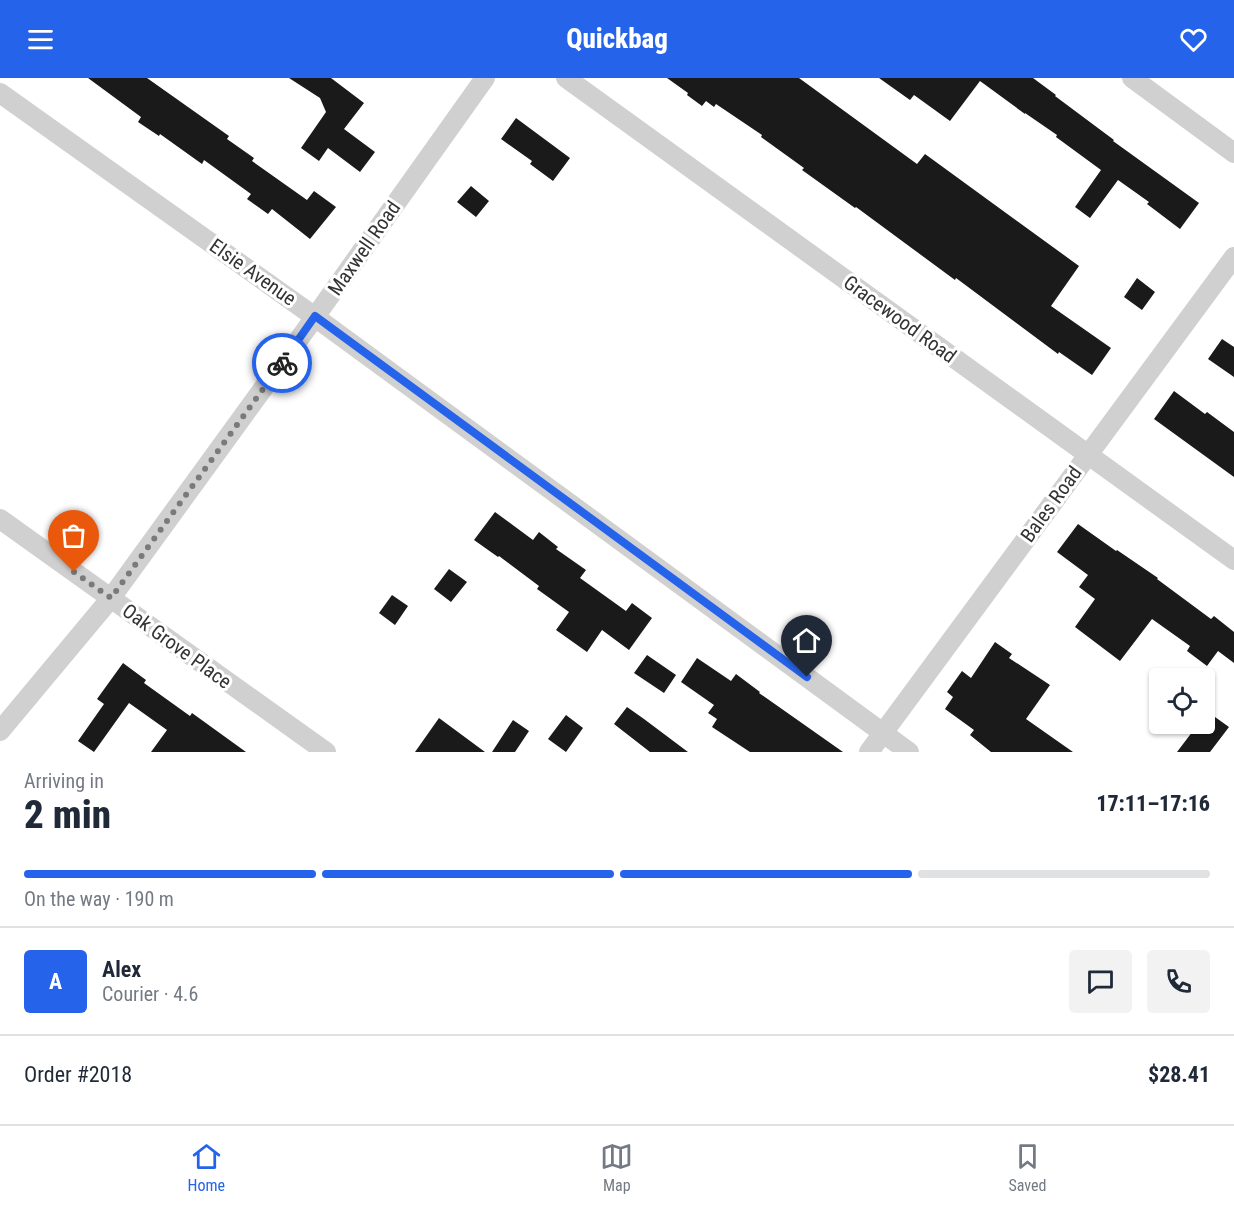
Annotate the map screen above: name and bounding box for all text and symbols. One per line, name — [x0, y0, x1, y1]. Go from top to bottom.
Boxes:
icon: menu — [24, 23, 57, 56]
text: Quickbag — [566, 23, 668, 55]
icon: heart — [1177, 23, 1210, 56]
street label: Maxwell Road — [323, 196, 405, 300]
street label: Elsie Avenue — [205, 234, 301, 310]
street label: Gracewood Road — [839, 270, 961, 368]
courier — [252, 333, 312, 393]
icon: bike — [266, 347, 299, 380]
street label: Bales Road — [1015, 461, 1087, 547]
pin — [48, 510, 99, 572]
icon: bag — [57, 519, 90, 552]
street label: Oak Grove Place — [118, 598, 236, 694]
pin — [781, 615, 832, 677]
icon: home — [790, 624, 823, 657]
map controls — [1149, 668, 1215, 734]
button: locate — [1149, 668, 1215, 734]
text: Arriving in — [24, 769, 104, 793]
text: 17:11–17:16 — [1096, 791, 1210, 816]
text: 2 min — [24, 792, 111, 838]
text: On the way · 190 m — [24, 887, 174, 911]
button: chat — [1069, 950, 1132, 1013]
button: phone — [1147, 950, 1210, 1013]
text: Alex — [102, 957, 141, 982]
text: A — [49, 969, 62, 994]
text: Courier · 4.6 — [102, 982, 198, 1006]
text: Order #2018 — [24, 1062, 132, 1087]
text: $28.41 — [1148, 1062, 1210, 1087]
tab: Home — [188, 1140, 225, 1195]
tab: Map — [600, 1140, 633, 1195]
tab: Saved — [1008, 1140, 1046, 1195]

